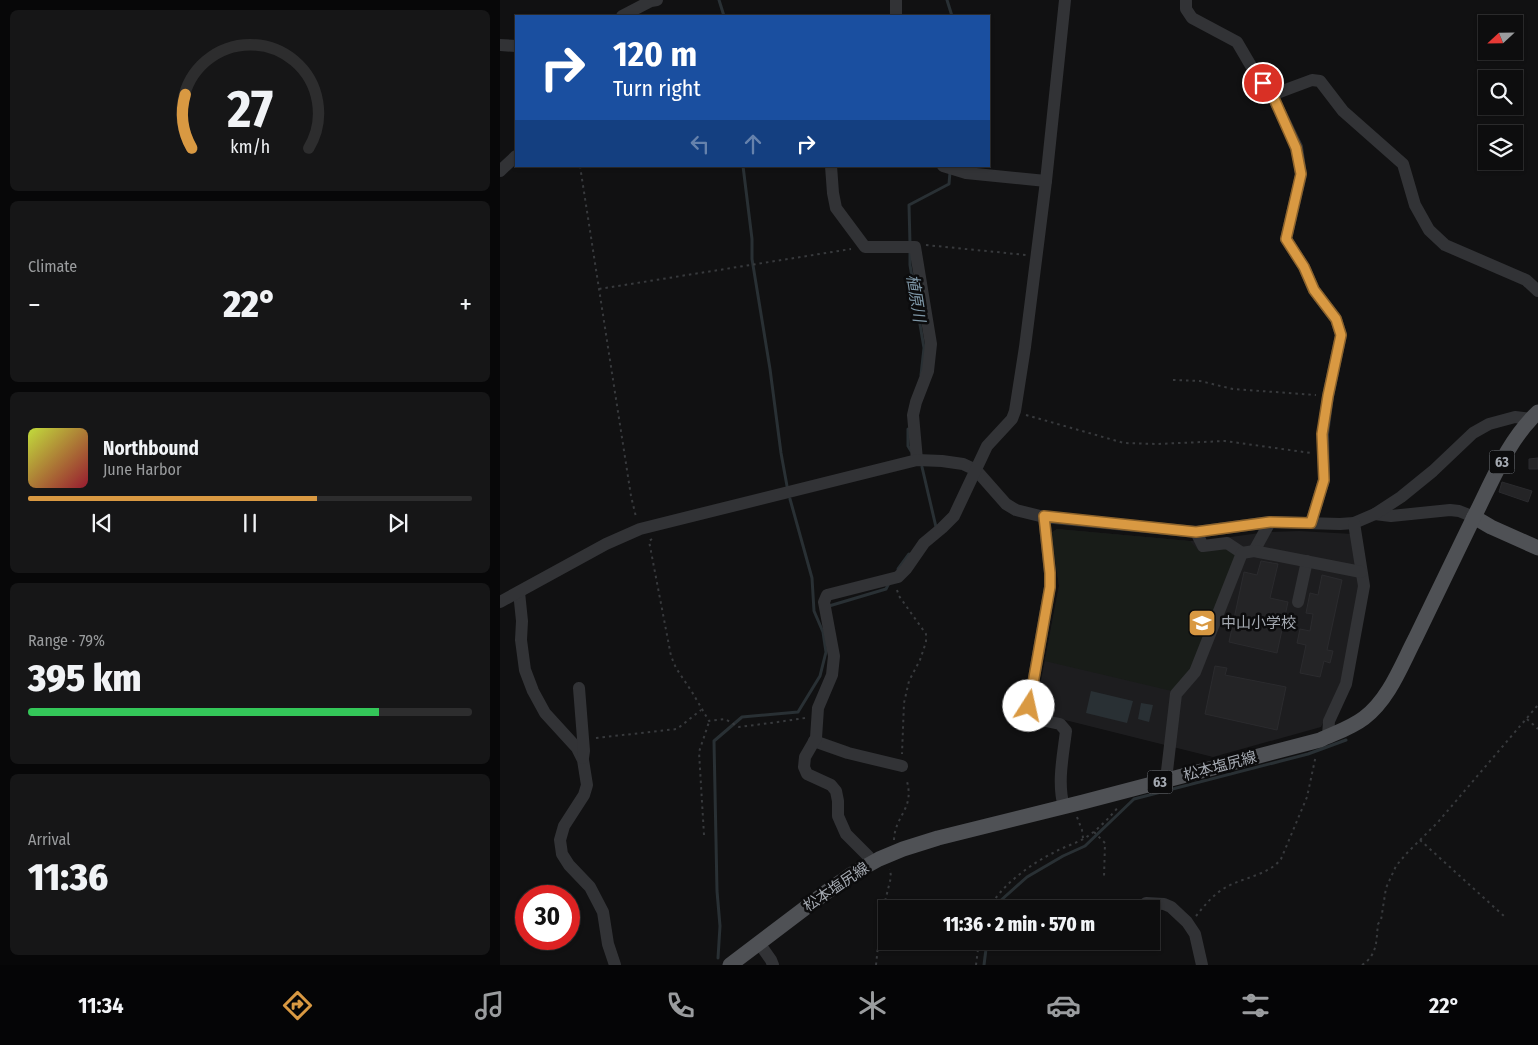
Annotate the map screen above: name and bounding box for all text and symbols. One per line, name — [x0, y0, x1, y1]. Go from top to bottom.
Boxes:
north arrow — [1478, 15, 1522, 60]
map controls — [1478, 15, 1523, 170]
text: 120 m — [613, 33, 697, 75]
icon: right — [530, 35, 595, 100]
pin — [1242, 62, 1284, 104]
icon: arrive — [1249, 69, 1277, 97]
button: search — [1478, 70, 1523, 115]
text: Turn right — [613, 75, 701, 102]
text: 27 — [226, 78, 273, 141]
button: layers — [1478, 125, 1523, 170]
icon: left — [686, 130, 714, 158]
icon: ahead — [739, 130, 767, 158]
icon: right — [792, 130, 820, 158]
text: km/h — [230, 136, 270, 158]
text: Climate — [28, 257, 77, 276]
water label: 植原川 — [903, 273, 929, 325]
text: 22° — [223, 281, 277, 327]
text: − — [28, 288, 41, 321]
text: + — [459, 288, 472, 321]
text: Northbound — [103, 437, 199, 460]
road number: 63 — [1490, 451, 1514, 474]
text: June Harbor — [103, 460, 181, 479]
icon: previous — [88, 509, 116, 537]
icon: pause — [236, 509, 264, 537]
icon: next — [384, 509, 412, 537]
school or university icon: 中山小学校 — [1187, 608, 1217, 638]
place label: 中山小学校 — [1221, 614, 1296, 632]
text: Range · 79% — [28, 631, 105, 650]
text: 395 km — [28, 655, 141, 701]
position arrow — [1002, 679, 1054, 731]
street label: 松本塩尻線 — [1181, 748, 1259, 784]
road number: 63 — [1148, 770, 1172, 794]
text: Arrival — [28, 830, 70, 849]
text: 11:36 — [28, 854, 108, 900]
street label: 松本塩尻線 — [800, 859, 872, 915]
speed limit sign: 30 — [515, 885, 580, 950]
text: 11:36 · 2 min · 570 m — [943, 913, 1095, 936]
icon: directions — [280, 988, 315, 1023]
icon: music — [472, 988, 507, 1023]
icon: phone — [663, 988, 698, 1023]
icon: climate — [855, 988, 890, 1023]
icon: car — [1046, 988, 1081, 1023]
icon: filters — [1238, 988, 1273, 1023]
text: 11:34 — [78, 992, 124, 1019]
text: 22° — [1429, 992, 1460, 1019]

